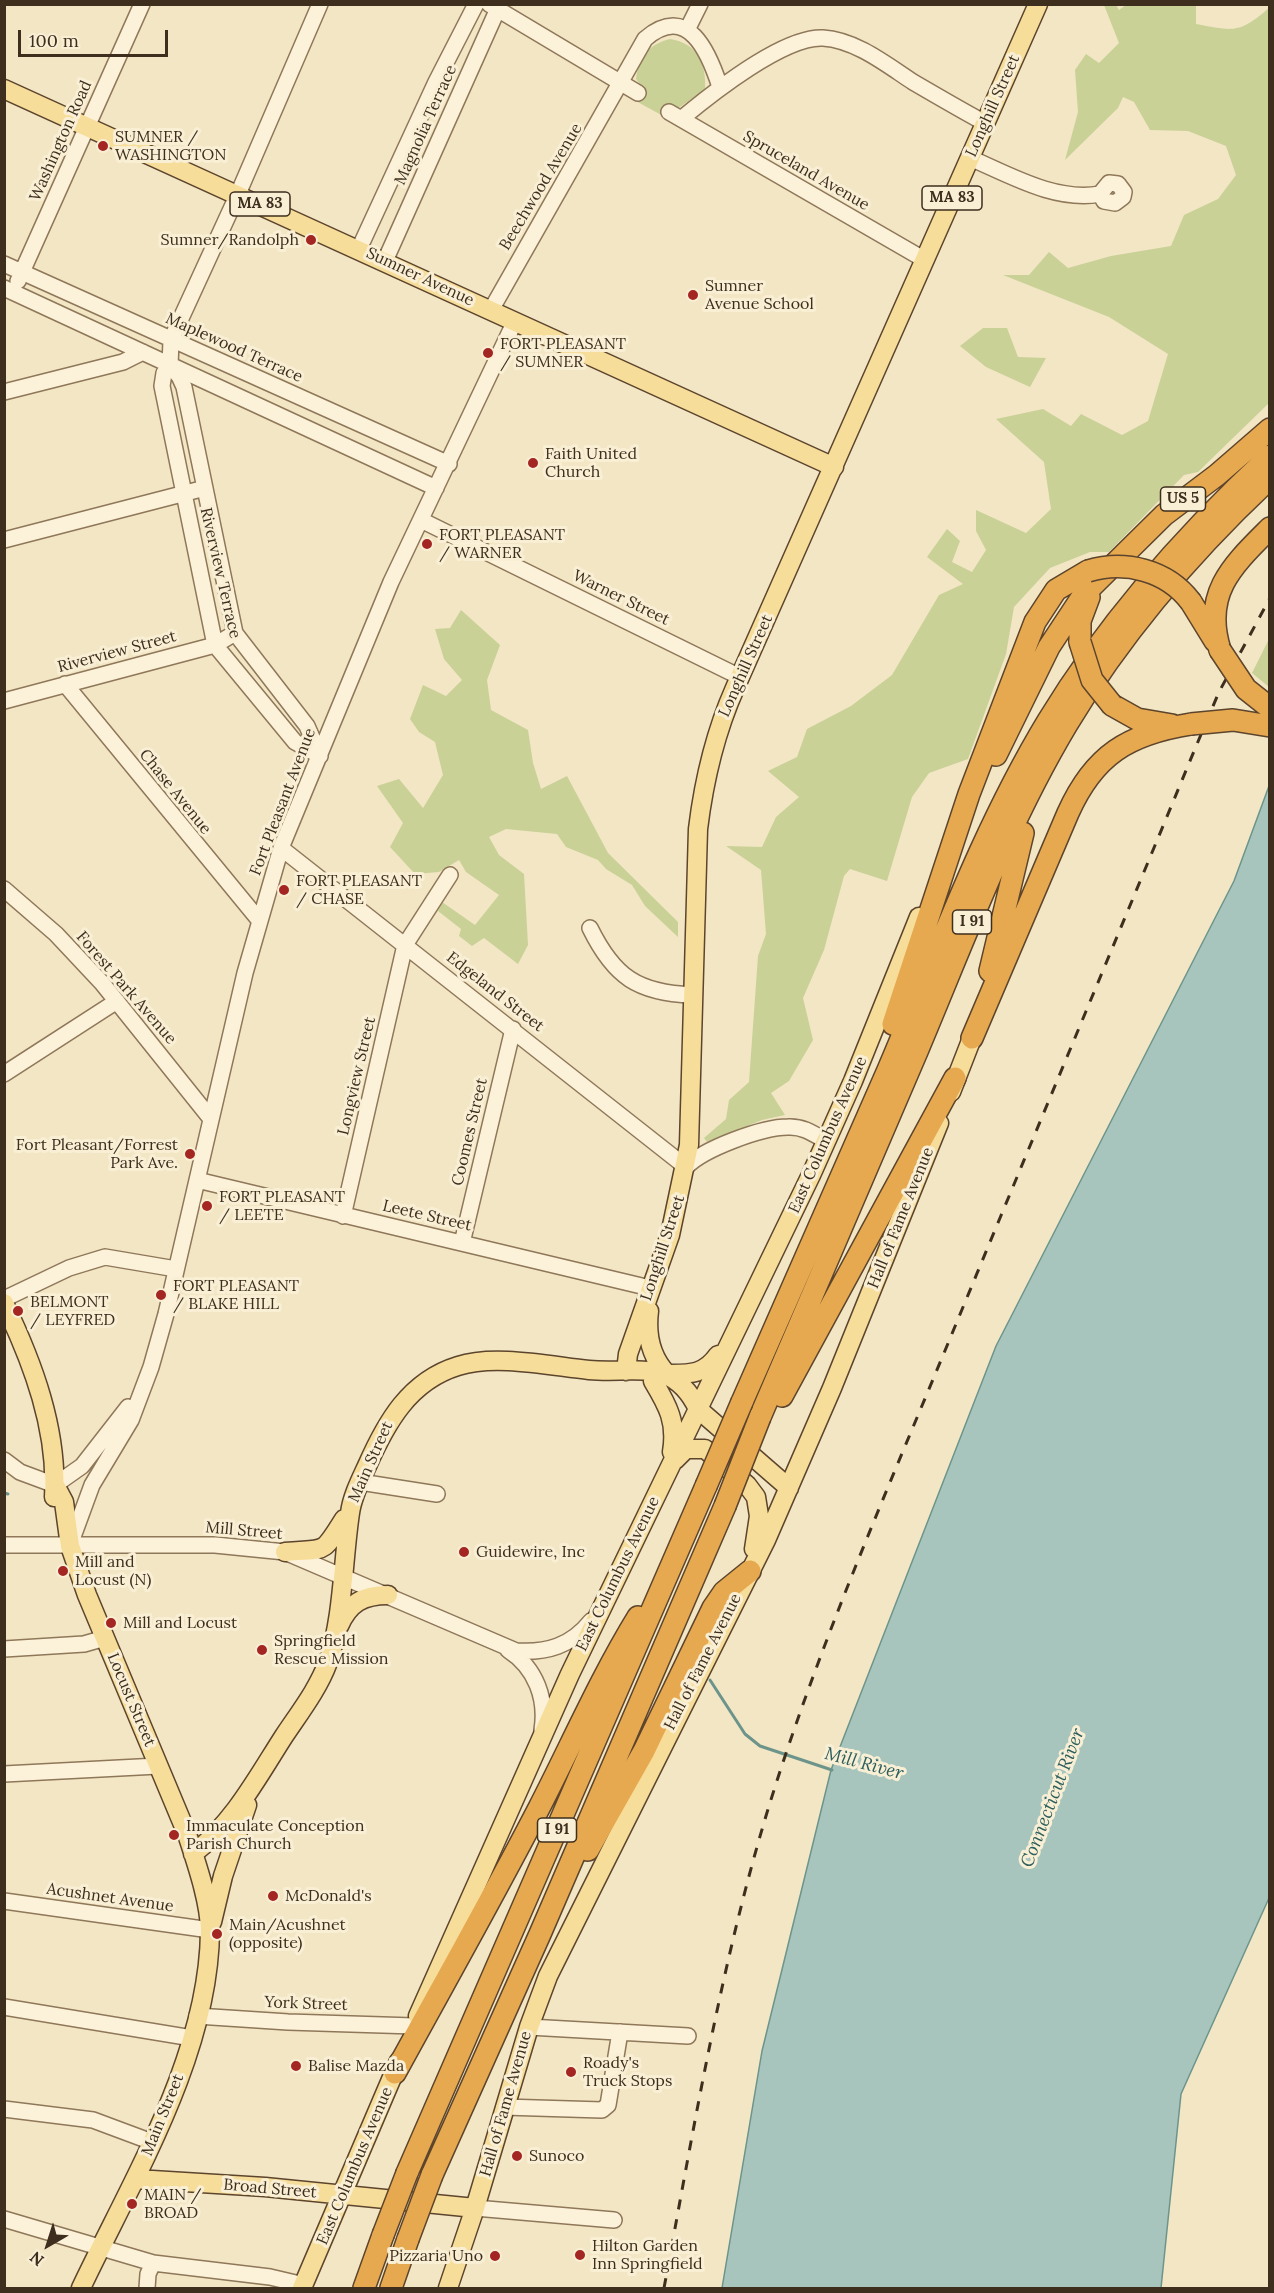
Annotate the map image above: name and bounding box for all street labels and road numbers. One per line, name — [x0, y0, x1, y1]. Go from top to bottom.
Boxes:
street label: Longhill Street — [962, 52, 1024, 160]
street label: Magnolia Terrace — [391, 62, 461, 188]
street label: Washington Road — [26, 78, 96, 204]
street label: Beechwood Avenue — [496, 120, 586, 254]
street label: Spruceland Avenue — [739, 127, 873, 215]
road number: MA 83 — [922, 186, 982, 210]
road number: MA 83 — [230, 192, 290, 216]
street label: Sumner Avenue — [363, 244, 477, 310]
street label: Maplewood Terrace — [163, 309, 305, 387]
road number: US 5 — [1160, 487, 1206, 511]
street label: Riverview Terrace — [196, 506, 244, 640]
street label: Warner Street — [569, 566, 673, 630]
street label: Longhill Street — [715, 612, 777, 720]
street label: Riverview Street — [56, 627, 178, 677]
street label: Fort Pleasant Avenue — [246, 726, 320, 878]
street label: Chase Avenue — [135, 746, 215, 838]
road number: I 91 — [952, 910, 992, 934]
street label: Forest Park Avenue — [72, 928, 180, 1048]
street label: Edgeland Street — [442, 948, 548, 1036]
street label: Longview Street — [334, 1015, 380, 1137]
street label: East Columbus Avenue — [785, 1054, 871, 1216]
street label: Coomes Street — [448, 1076, 492, 1188]
street label: Hall of Fame Avenue — [864, 1145, 938, 1291]
street label: Longhill Street — [637, 1193, 689, 1303]
street label: Leete Street — [381, 1196, 473, 1236]
street label: Main Street — [345, 1418, 397, 1506]
street label: East Columbus Avenue — [572, 1494, 664, 1654]
street label: Mill Street — [205, 1518, 283, 1544]
street label: Hall of Fame Avenue — [660, 1591, 746, 1733]
street label: Locust Street — [103, 1650, 159, 1750]
road number: I 91 — [538, 1818, 576, 1842]
street label: Acushnet Avenue — [45, 1880, 175, 1916]
street label: York Street — [264, 1993, 348, 2015]
street label: Hall of Fame Avenue — [476, 2029, 536, 2179]
street label: Main Street — [138, 2071, 188, 2159]
street label: East Columbus Avenue — [313, 2084, 397, 2248]
street label: Broad Street — [223, 2175, 317, 2203]

